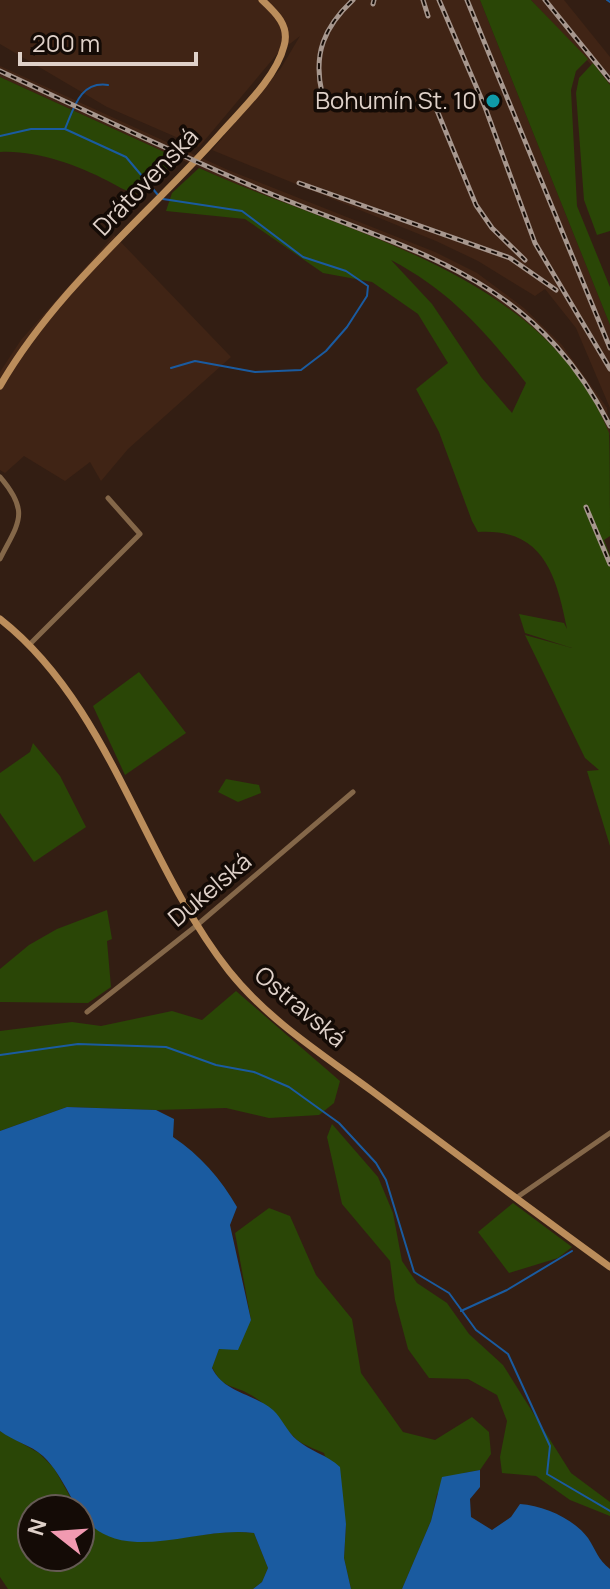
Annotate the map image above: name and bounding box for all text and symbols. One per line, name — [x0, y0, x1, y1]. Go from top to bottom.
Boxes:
scale bar — [20, 16, 196, 66]
text: 200 m — [32, 26, 100, 59]
place label: Bohumín St. 10 — [315, 83, 477, 116]
marker: Bohumín St. 10 — [484, 92, 502, 110]
street label: Drátovenská — [85, 120, 205, 242]
street label: Dukelská — [160, 844, 258, 933]
street label: Ostravská — [248, 958, 354, 1054]
north arrow — [16, 1493, 96, 1573]
text: N — [20, 1515, 54, 1539]

